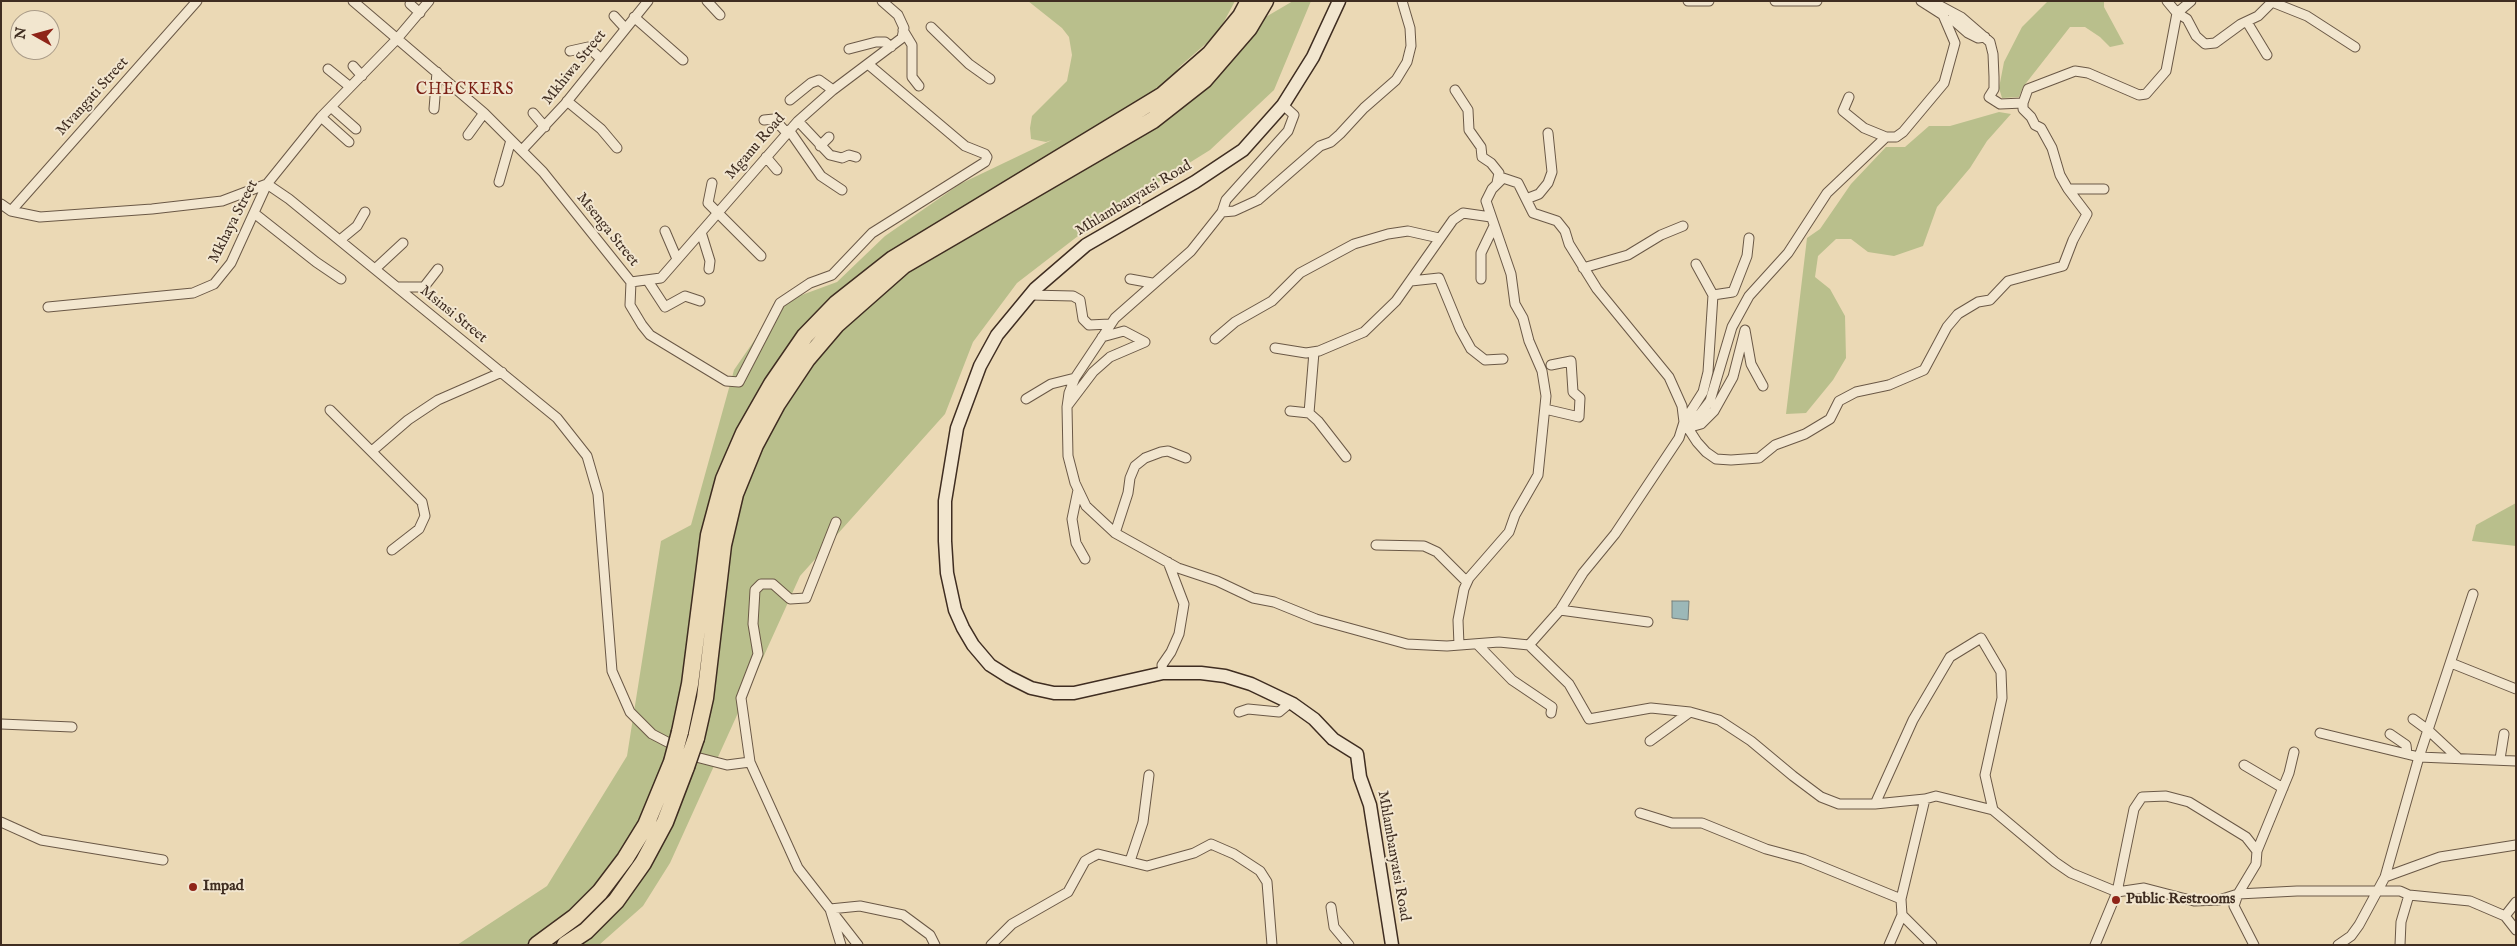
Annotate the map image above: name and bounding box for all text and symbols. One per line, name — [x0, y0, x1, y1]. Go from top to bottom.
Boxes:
north arrow — [10, 10, 60, 60]
text: N — [11, 26, 31, 40]
street label: Mkhiwa Street — [539, 27, 611, 109]
street label: Mvangati Street — [53, 54, 133, 140]
district label: CHECKERS — [415, 81, 515, 101]
street label: Mganu Road — [722, 110, 790, 184]
street label: Mhlambanyatsi Road — [1073, 157, 1195, 241]
street label: Mkhaya Street — [205, 177, 263, 267]
street label: Msenga Street — [572, 190, 642, 270]
street label: Msinsi Street — [416, 282, 490, 348]
street label: Mhlambanyatsi Road — [1373, 789, 1413, 923]
place label: Impad — [203, 878, 244, 896]
marker: Impad — [187, 881, 199, 893]
place label: Public Restrooms — [2126, 891, 2235, 909]
marker: Public Restrooms — [2110, 894, 2122, 906]

